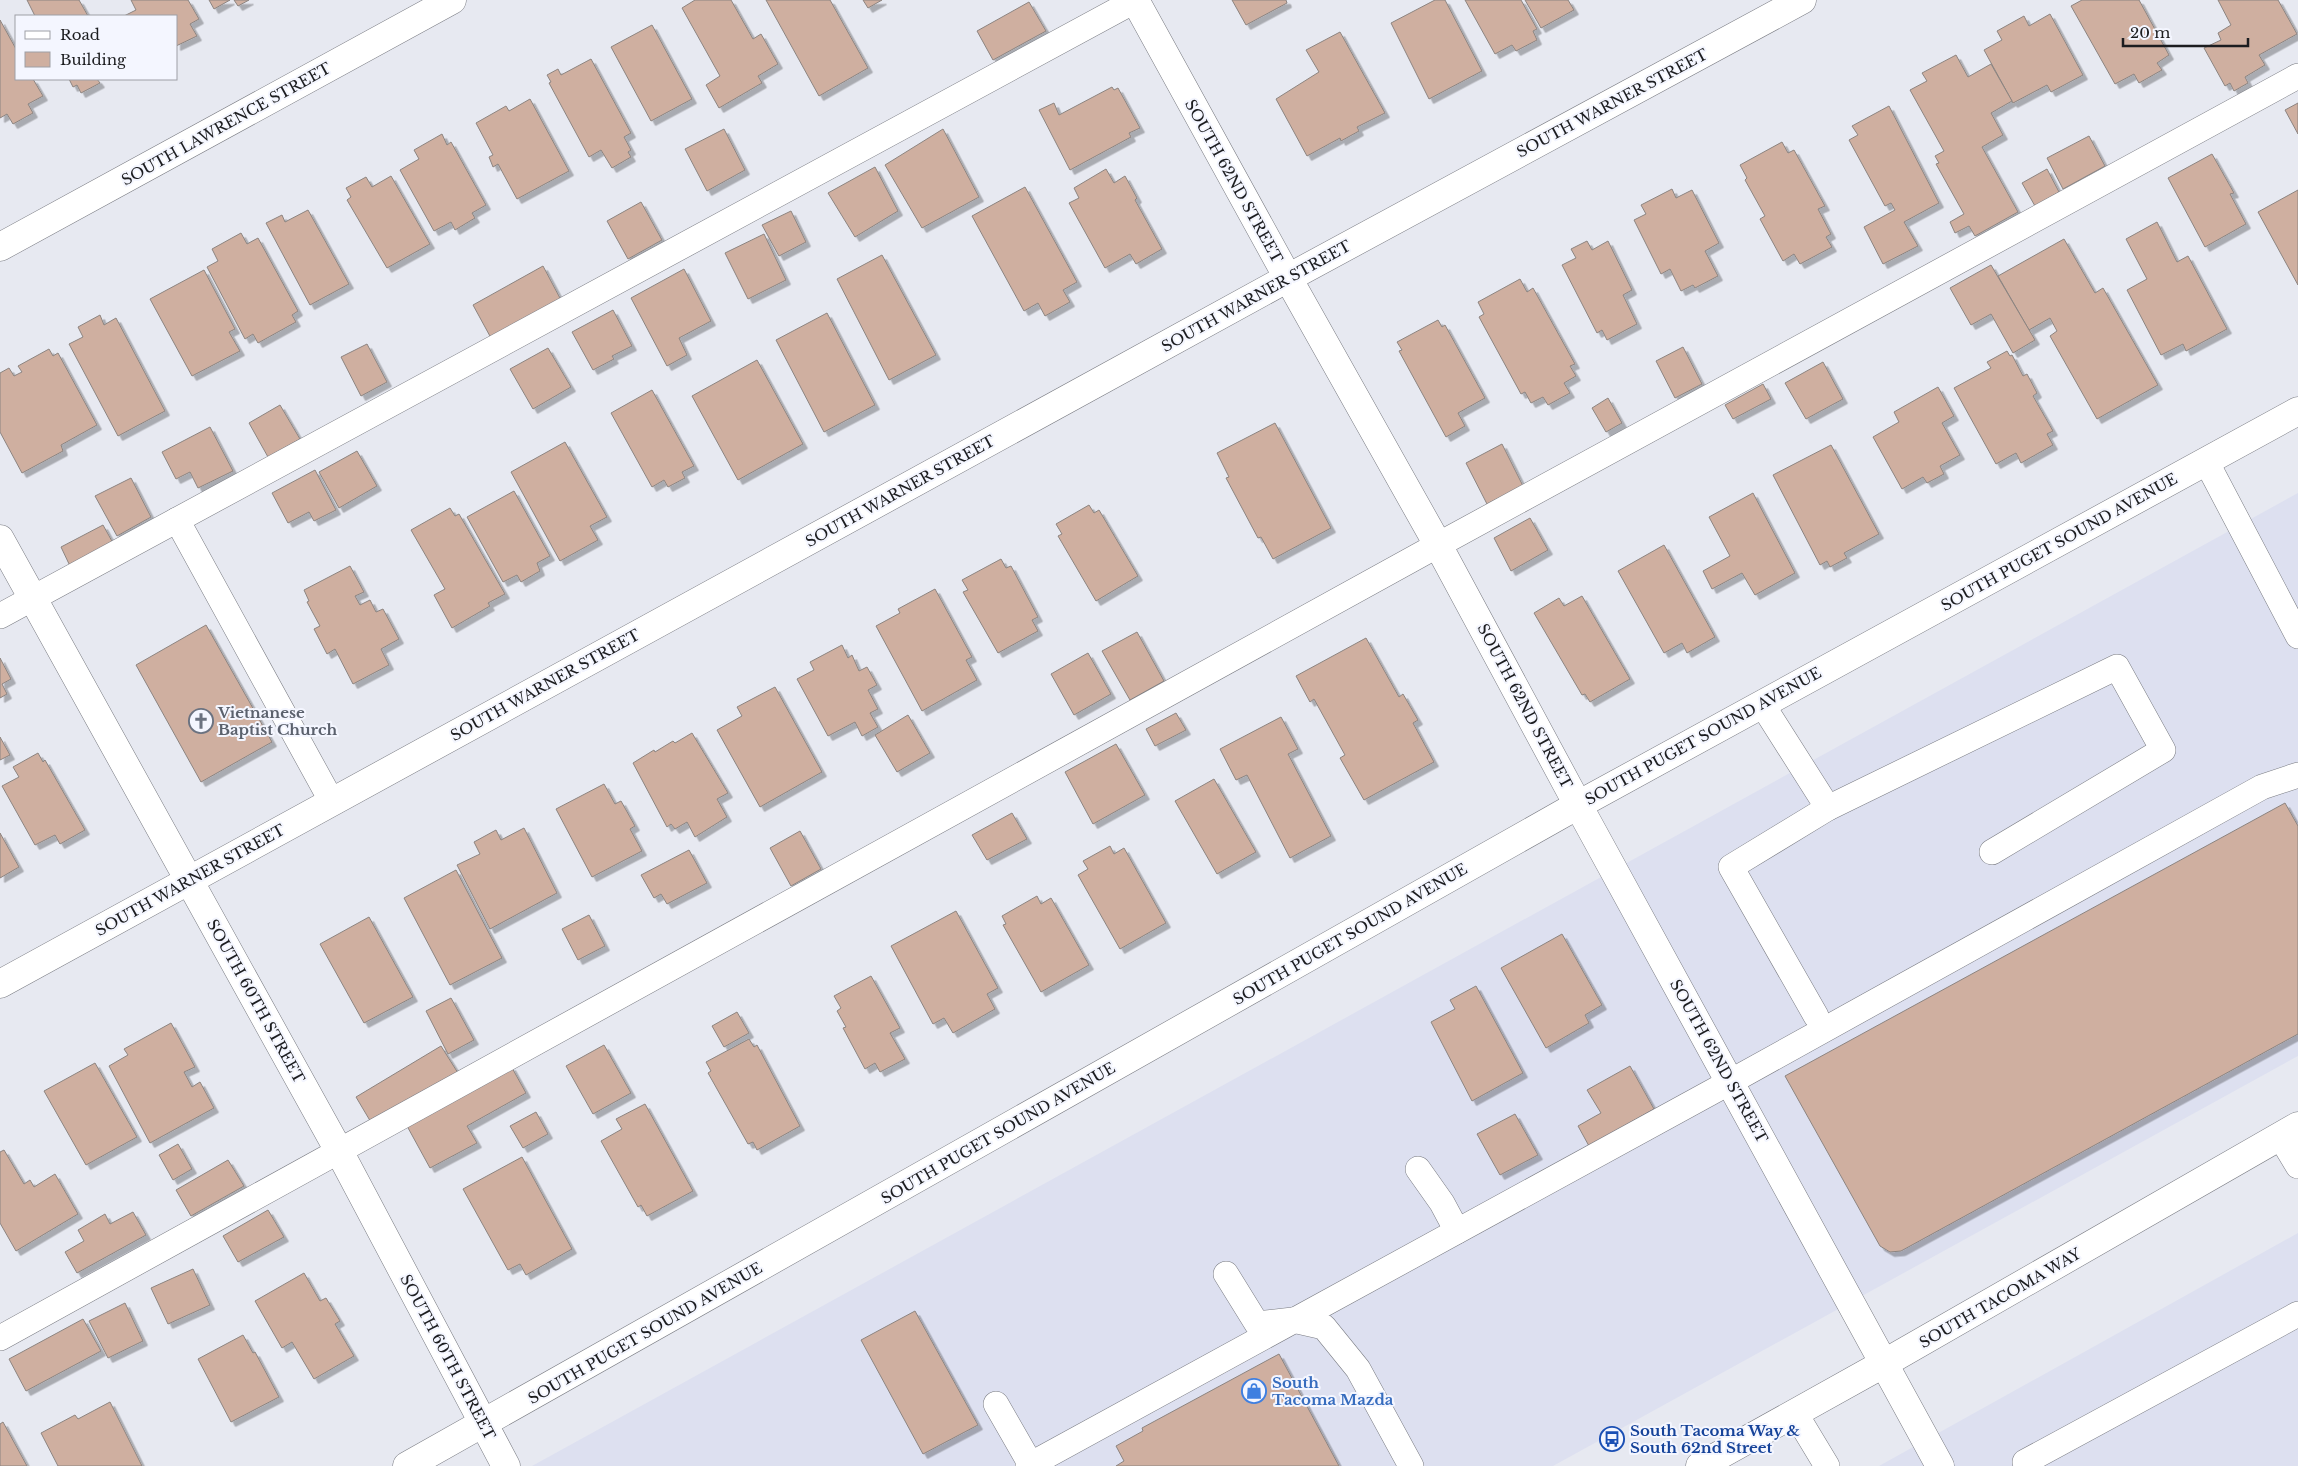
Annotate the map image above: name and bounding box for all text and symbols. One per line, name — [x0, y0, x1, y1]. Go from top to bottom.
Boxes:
legend — [15, 15, 178, 80]
scale bar — [2123, 15, 2248, 47]
text: 20 m — [2130, 23, 2170, 42]
text: Road — [60, 25, 100, 44]
street label: SOUTH WARNER STREET — [1513, 44, 1711, 162]
text: Building — [60, 50, 127, 69]
street label: SOUTH LAWRENCE STREET — [118, 58, 334, 190]
street label: SOUTH 62ND STREET — [1181, 96, 1287, 266]
street label: SOUTH WARNER STREET — [1158, 236, 1354, 356]
street label: SOUTH WARNER STREET — [802, 431, 998, 551]
street label: SOUTH PUGET SOUND AVENUE — [1938, 469, 2181, 615]
street label: SOUTH 62ND STREET — [1473, 620, 1577, 792]
street label: SOUTH WARNER STREET — [447, 625, 643, 745]
street label: SOUTH PUGET SOUND AVENUE — [1582, 663, 1825, 809]
place label: Vietnanese Baptist Church — [217, 703, 337, 739]
church icon: Vietnanese Baptist Church — [188, 708, 214, 734]
street label: SOUTH WARNER STREET — [92, 820, 288, 940]
street label: SOUTH PUGET SOUND AVENUE — [1230, 859, 1471, 1009]
street label: SOUTH 60TH STREET — [203, 916, 309, 1086]
street label: SOUTH 62ND STREET — [1666, 976, 1772, 1146]
street label: SOUTH PUGET SOUND AVENUE — [878, 1058, 1119, 1208]
street label: SOUTH TACOMA WAY — [1916, 1243, 2085, 1352]
street label: SOUTH PUGET SOUND AVENUE — [525, 1258, 766, 1408]
street label: SOUTH 60TH STREET — [396, 1271, 500, 1443]
place label: South Tacoma Mazda — [1272, 1373, 1394, 1409]
shop icon: South Tacoma Mazda — [1241, 1378, 1267, 1404]
place label: South Tacoma Way & South 62nd Street — [1630, 1421, 1800, 1457]
bus stop icon: South Tacoma Way & South 62nd Street — [1599, 1426, 1625, 1452]

